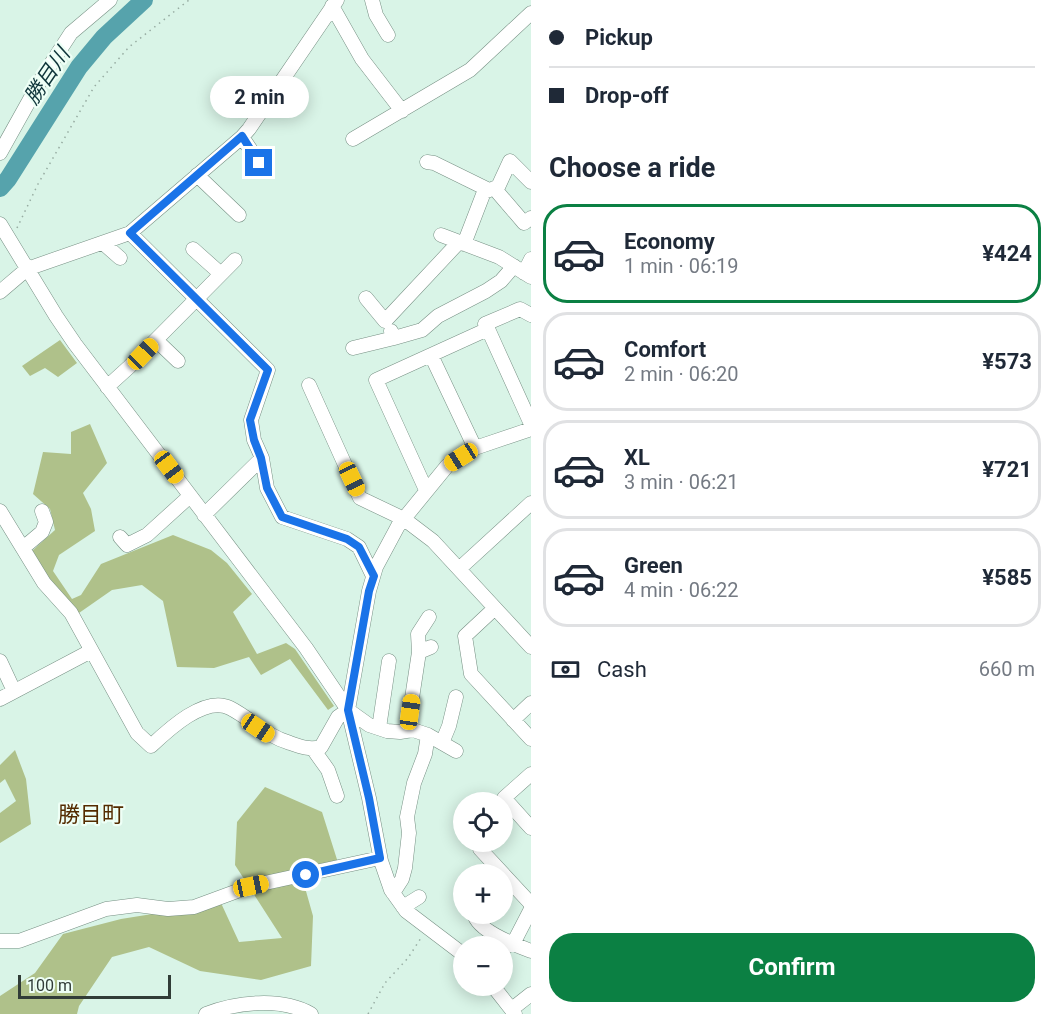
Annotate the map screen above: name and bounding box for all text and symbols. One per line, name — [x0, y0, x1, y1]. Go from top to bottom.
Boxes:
text: Pickup — [585, 25, 653, 50]
water label: 勝目川 — [19, 42, 76, 109]
callout: 2 min — [210, 76, 308, 118]
text: Drop-off — [585, 83, 669, 108]
text: 2 min — [234, 85, 285, 109]
route end — [245, 149, 272, 176]
text: Choose a ride — [549, 152, 715, 184]
icon: car — [552, 227, 606, 281]
text: Economy — [624, 229, 715, 254]
text: ¥424 — [982, 241, 1032, 266]
text: 1 min · 06:19 — [624, 254, 739, 278]
car — [124, 335, 162, 373]
icon: car — [552, 335, 606, 389]
text: Comfort — [624, 337, 706, 362]
text: ¥573 — [982, 349, 1032, 374]
text: 2 min · 06:20 — [624, 362, 739, 386]
car — [441, 440, 481, 474]
icon: car — [552, 443, 606, 497]
text: XL — [624, 445, 650, 470]
car — [151, 447, 187, 487]
text: ¥721 — [982, 457, 1032, 482]
car — [336, 459, 368, 499]
text: 3 min · 06:21 — [624, 470, 739, 494]
icon: car — [552, 551, 606, 605]
text: Green — [624, 553, 683, 578]
text: ¥585 — [982, 565, 1032, 590]
text: 4 min · 06:22 — [624, 578, 739, 602]
icon: cash — [549, 653, 582, 686]
text: Cash — [597, 657, 647, 682]
text: 660 m — [979, 657, 1035, 681]
car — [399, 693, 421, 731]
car — [238, 710, 278, 746]
map controls — [453, 792, 513, 996]
button: locate — [453, 792, 513, 852]
district label: 勝目町 — [58, 802, 124, 827]
route start — [292, 861, 319, 888]
button: + — [453, 864, 513, 924]
car — [232, 873, 270, 899]
button: Confirm — [549, 933, 1035, 1002]
button: − — [453, 936, 513, 996]
scale bar — [18, 972, 171, 1000]
text: 100 m — [27, 976, 72, 995]

